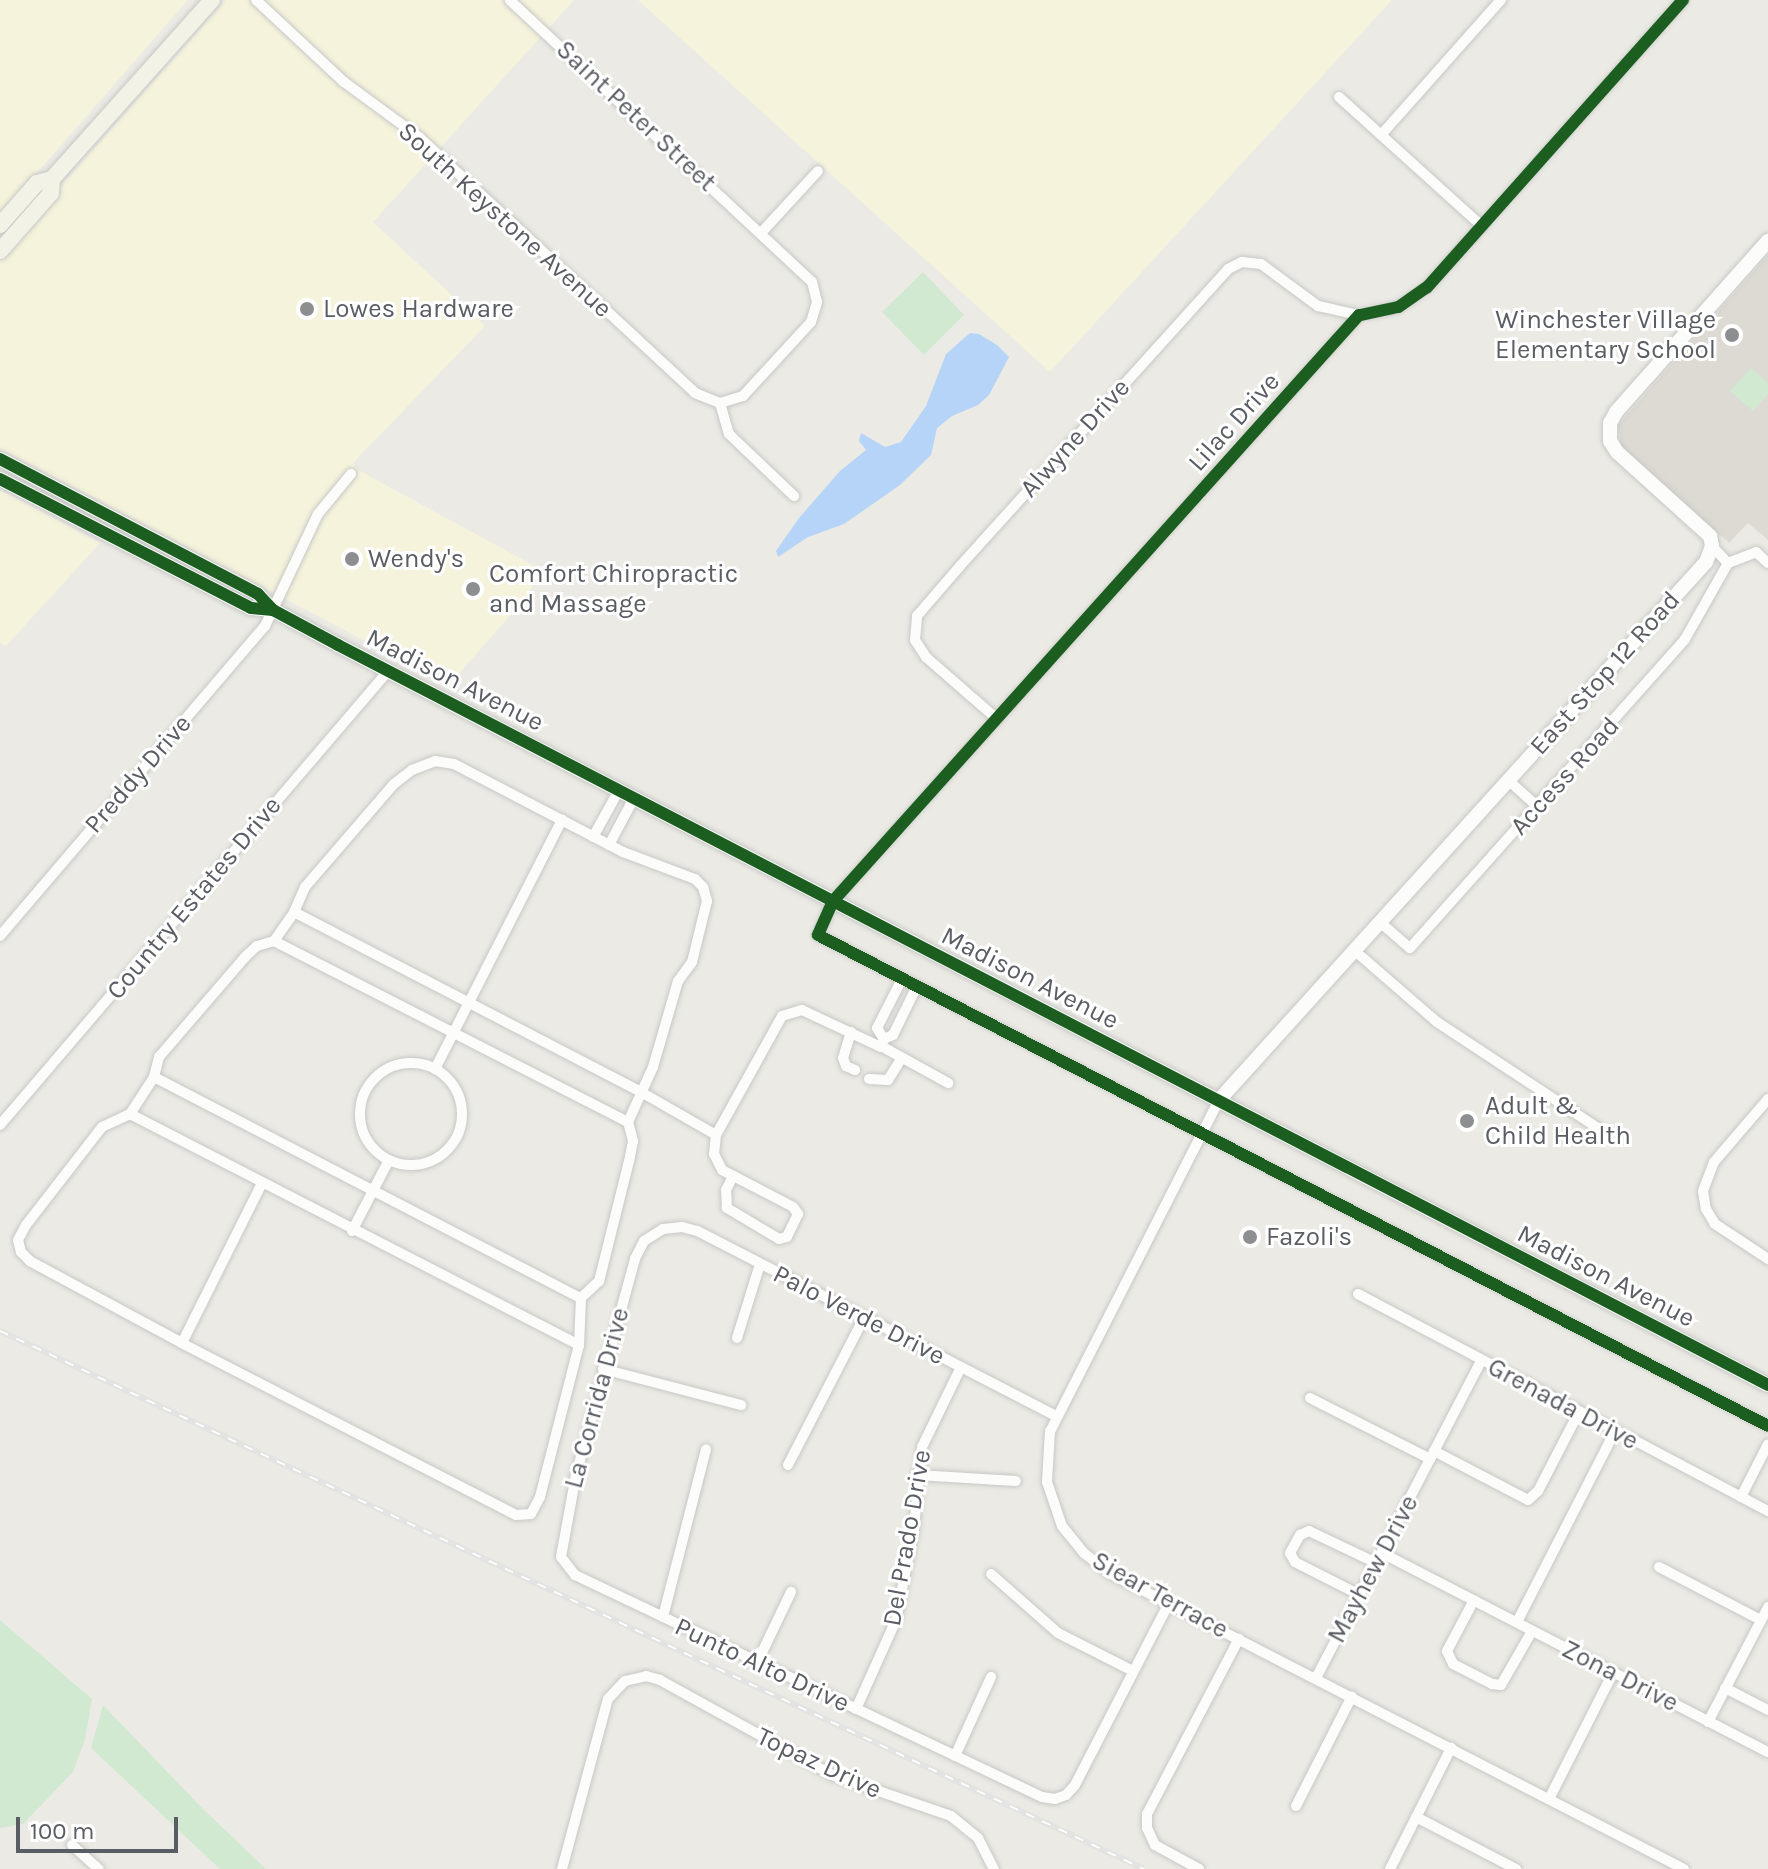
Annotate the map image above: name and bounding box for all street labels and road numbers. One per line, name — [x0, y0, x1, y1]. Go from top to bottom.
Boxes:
street label: Saint Peter Street — [550, 34, 722, 198]
street label: South Keystone Avenue — [392, 116, 618, 324]
street label: Lilac Drive — [1182, 366, 1286, 478]
street label: Alwyne Drive — [1014, 372, 1136, 504]
street label: East Stop 12 Road — [1523, 585, 1687, 761]
street label: Madison Avenue — [361, 622, 549, 738]
street label: Preddy Drive — [78, 708, 198, 840]
street label: Access Road — [1504, 710, 1626, 842]
street label: Country Estates Drive — [100, 790, 288, 1006]
street label: Madison Avenue — [936, 920, 1124, 1036]
street label: Madison Avenue — [1512, 1218, 1700, 1334]
street label: Palo Verde Drive — [768, 1258, 950, 1372]
street label: La Corrida Drive — [558, 1304, 636, 1492]
street label: Grenada Drive — [1482, 1351, 1644, 1457]
street label: Del Prado Drive — [876, 1447, 938, 1629]
street label: Mayhew Drive — [1321, 1490, 1425, 1648]
street label: Siear Terrace — [1086, 1545, 1234, 1645]
street label: Punto Alto Drive — [670, 1611, 854, 1719]
street label: Zona Drive — [1557, 1633, 1683, 1719]
street label: Topaz Drive — [752, 1721, 886, 1805]

